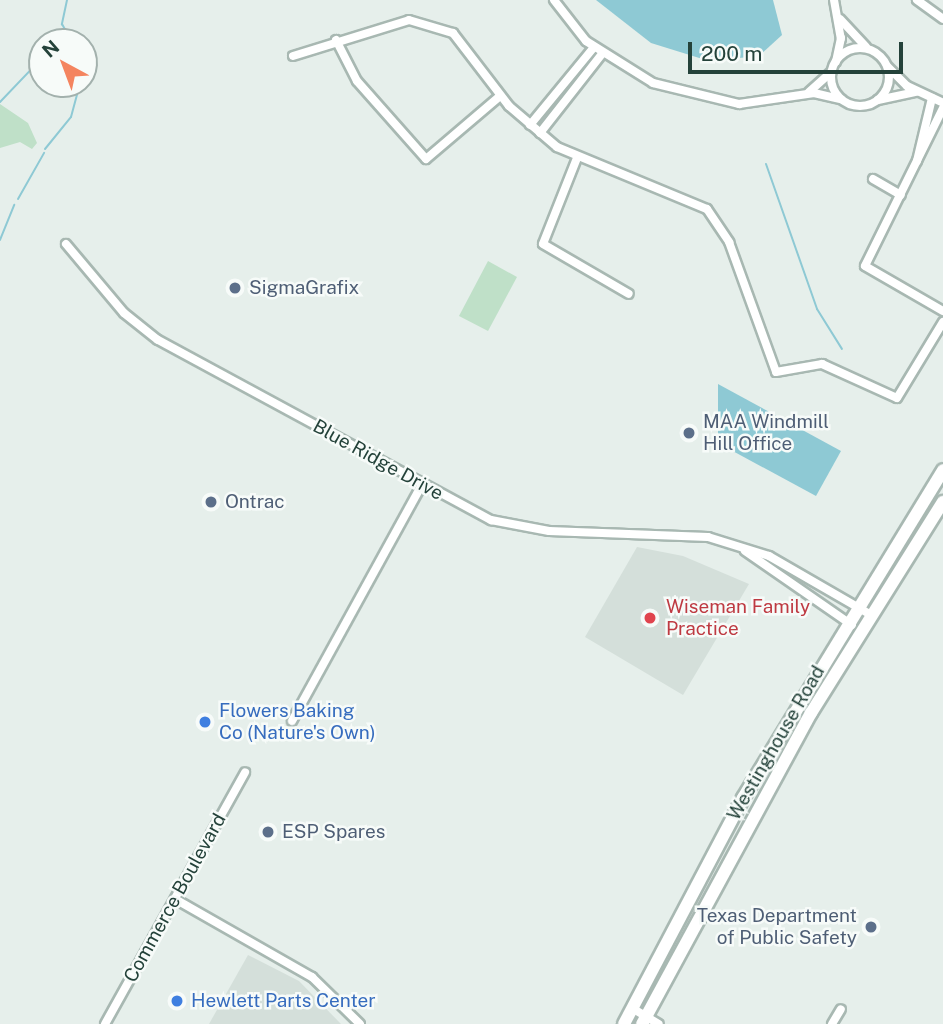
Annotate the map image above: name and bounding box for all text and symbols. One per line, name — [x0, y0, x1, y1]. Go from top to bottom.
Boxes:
north arrow — [28, 28, 98, 98]
scale bar — [691, 28, 906, 72]
text: N — [38, 35, 63, 62]
text: 200 m — [701, 41, 762, 66]
place label: SigmaGrafix — [249, 277, 359, 299]
marker: SigmaGrafix — [227, 280, 243, 296]
place label: MAA Windmill Hill Office — [703, 411, 829, 455]
street label: Blue Ridge Drive — [309, 415, 447, 505]
marker: MAA Windmill Hill Office — [681, 425, 697, 441]
place label: Ontrac — [225, 491, 285, 513]
marker: Ontrac — [203, 494, 219, 510]
place label: Wiseman Family Practice — [666, 596, 810, 640]
marker: Wiseman Family Practice — [640, 608, 660, 628]
street label: Westinghouse Road — [722, 662, 830, 824]
place label: Flowers Baking Co (Nature's Own) — [219, 700, 376, 744]
marker: Flowers Baking Co (Nature's Own) — [197, 714, 213, 730]
street label: Commerce Boulevard — [119, 810, 231, 986]
place label: ESP Spares — [282, 821, 385, 843]
marker: ESP Spares — [260, 824, 276, 840]
place label: Texas Department of Public Safety — [697, 905, 857, 949]
marker: Texas Department of Public Safety — [863, 919, 879, 935]
place label: Hewlett Parts Center — [191, 990, 376, 1012]
marker: Hewlett Parts Center — [169, 993, 185, 1009]

